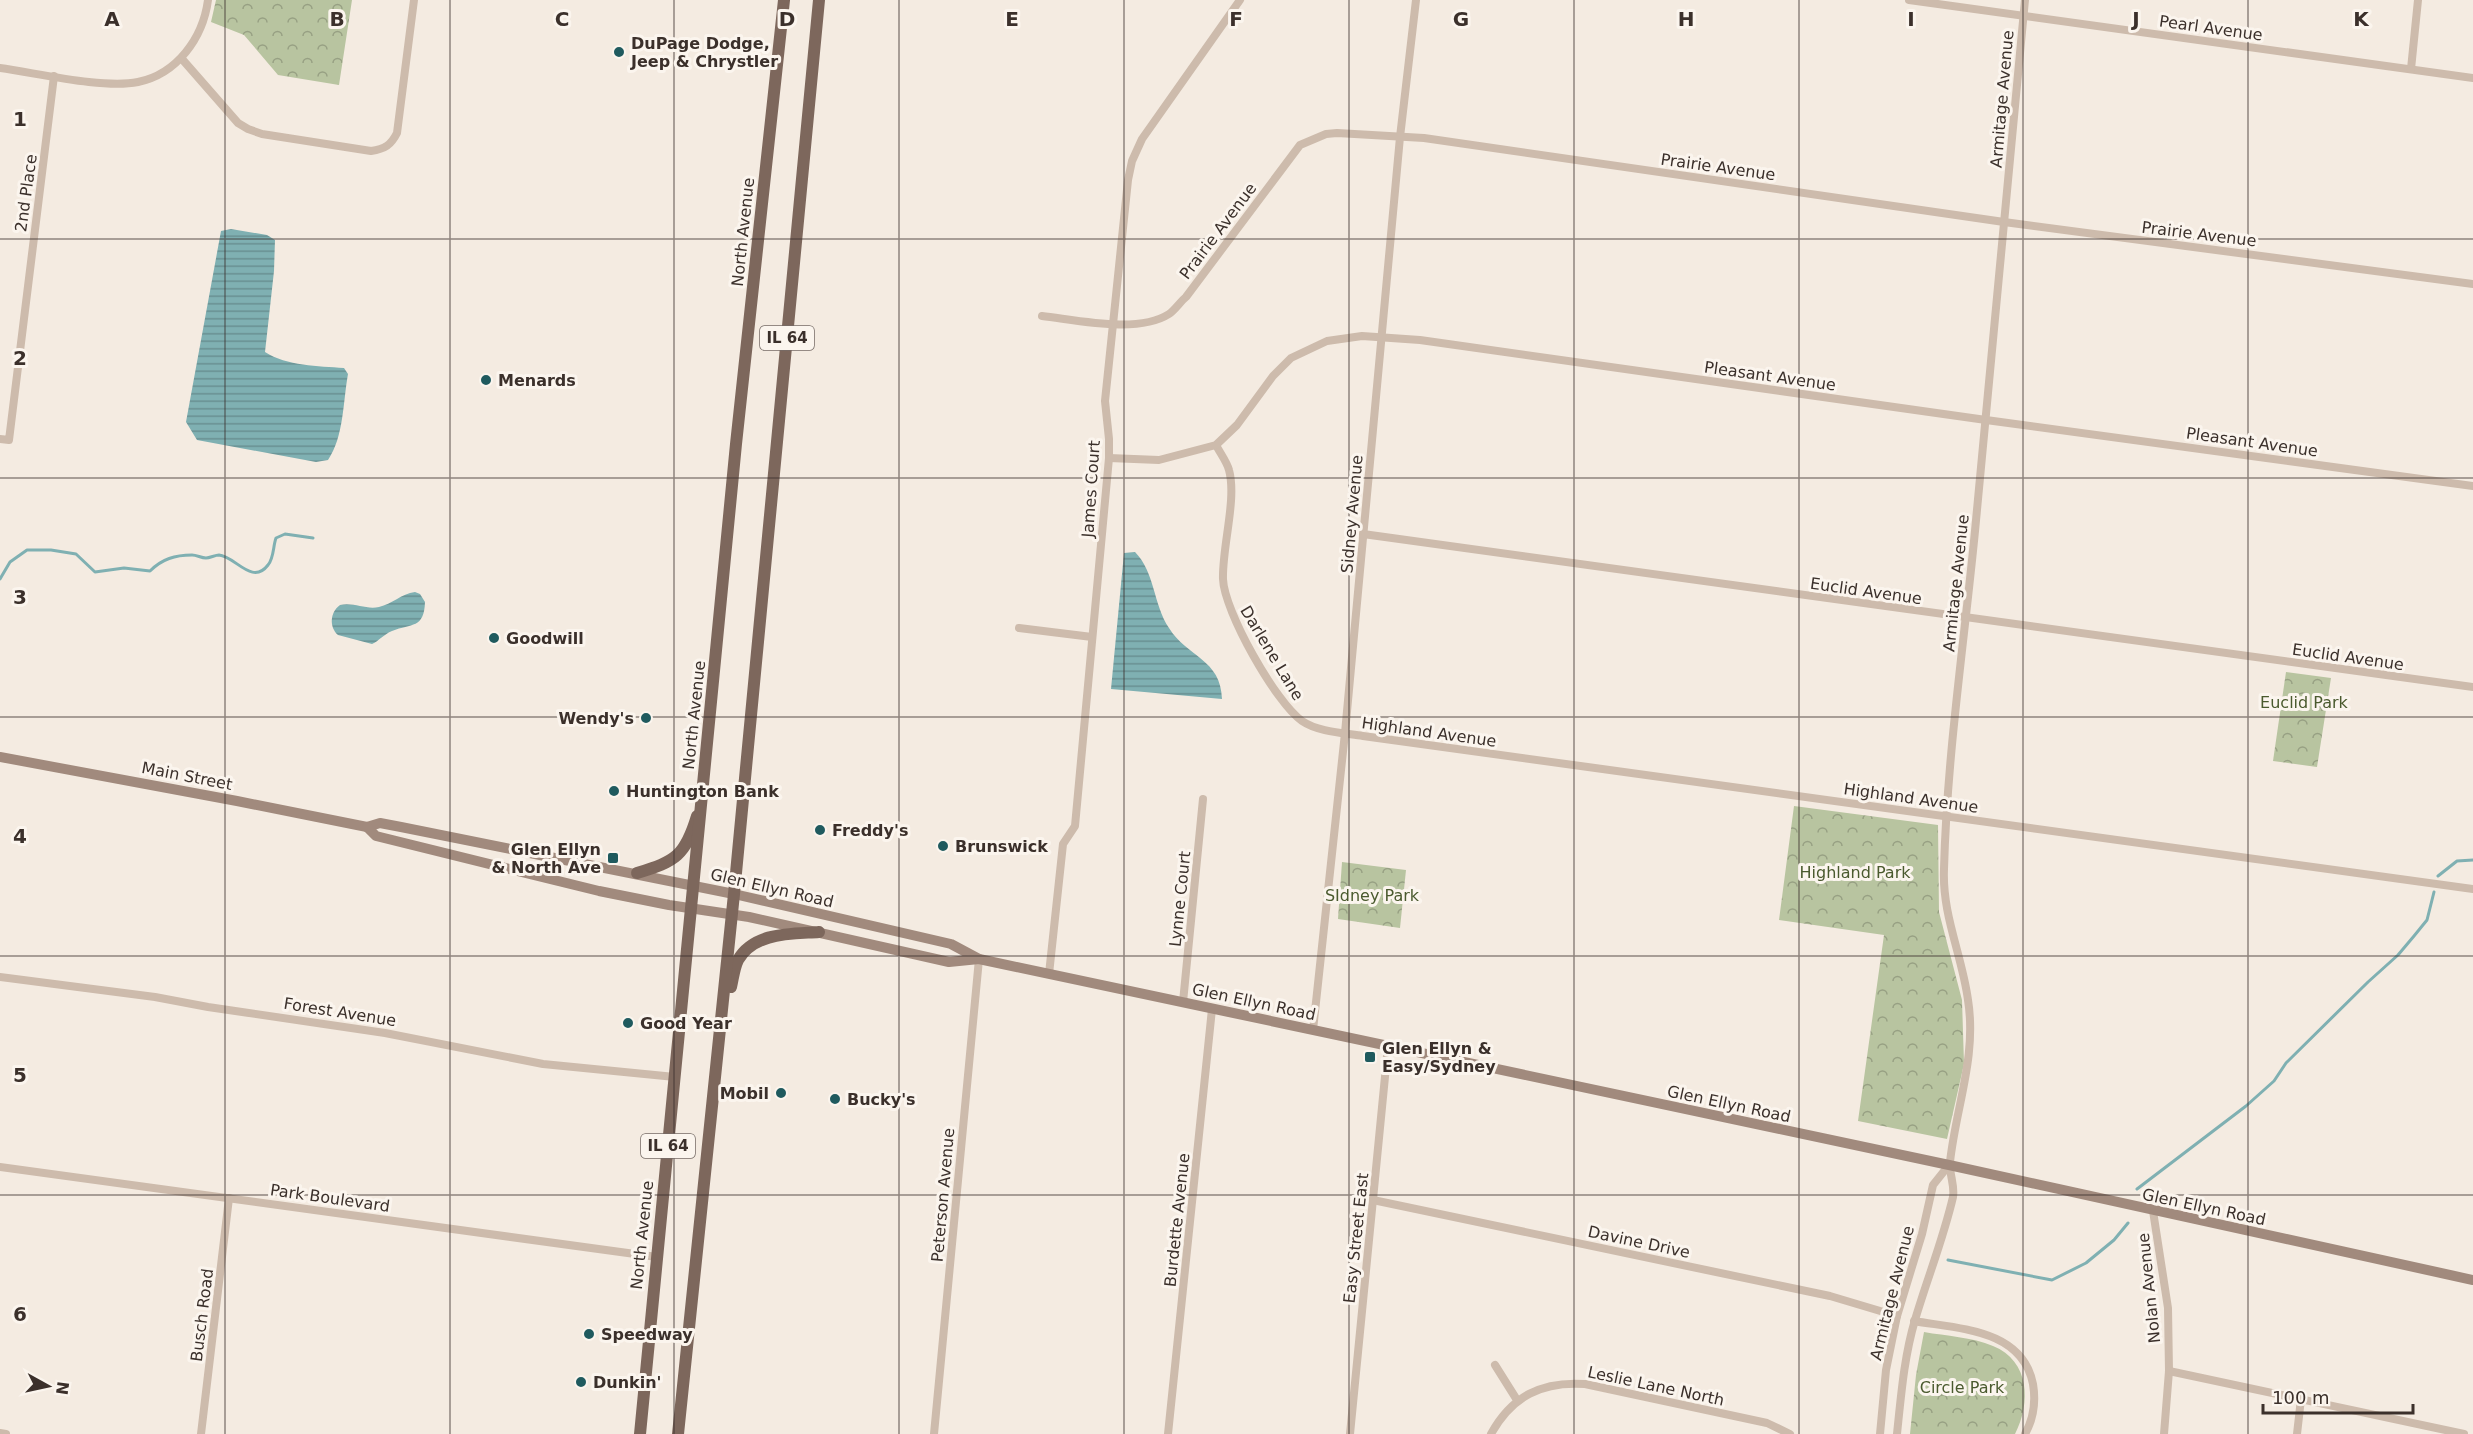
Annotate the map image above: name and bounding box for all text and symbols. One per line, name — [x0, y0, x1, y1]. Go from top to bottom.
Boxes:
text: A — [104, 7, 120, 31]
text: B — [329, 7, 345, 31]
text: C — [555, 7, 569, 31]
text: D — [779, 7, 795, 31]
text: E — [1005, 7, 1019, 31]
text: F — [1229, 7, 1243, 31]
text: G — [1453, 7, 1469, 31]
text: H — [1678, 7, 1694, 31]
text: I — [1907, 7, 1915, 31]
text: J — [2130, 7, 2140, 31]
text: K — [2353, 7, 2370, 31]
street label: Pearl Avenue — [2158, 11, 2264, 45]
street label: Armitage Avenue — [1987, 29, 2017, 169]
place label: DuPage Dodge, Jeep & Chrystler — [630, 34, 778, 71]
marker: DuPage Dodge, Jeep & Chrystler — [612, 45, 626, 59]
text: 1 — [13, 107, 27, 131]
street label: Prairie Avenue — [1659, 150, 1777, 184]
street label: 2nd Place — [11, 153, 41, 233]
street label: North Avenue — [728, 177, 758, 287]
street label: Prairie Avenue — [1176, 179, 1260, 283]
street label: Prairie Avenue — [2140, 218, 2258, 250]
road number: IL 64 — [760, 326, 814, 350]
text: 2 — [13, 346, 27, 370]
street label: Pleasant Avenue — [1703, 357, 1837, 395]
place label: Menards — [498, 371, 576, 390]
marker: Menards — [479, 373, 493, 387]
street label: Pleasant Avenue — [2185, 423, 2319, 461]
street label: James Court — [1078, 440, 1104, 539]
street label: Sidney Avenue — [1337, 454, 1367, 574]
street label: Armitage Avenue — [1939, 513, 1973, 653]
street label: Euclid Avenue — [1809, 574, 1923, 608]
text: 3 — [13, 585, 27, 609]
street label: Darlene Lane — [1236, 602, 1308, 704]
place label: Goodwill — [506, 629, 584, 648]
marker: Goodwill — [487, 631, 501, 645]
street label: Euclid Avenue — [2291, 640, 2405, 674]
street label: North Avenue — [679, 660, 709, 770]
park label: Euclid Park — [2260, 693, 2349, 712]
place label: Wendy's — [558, 709, 634, 728]
marker: Wendy's — [639, 711, 653, 725]
street label: Highland Avenue — [1360, 713, 1498, 751]
street label: Main Street — [140, 758, 234, 794]
street label: Highland Avenue — [1842, 779, 1980, 817]
place label: Huntington Bank — [626, 782, 779, 801]
marker: Huntington Bank — [607, 784, 621, 798]
place label: Freddy's — [832, 821, 908, 840]
marker: Freddy's — [813, 823, 827, 837]
text: 4 — [13, 824, 27, 848]
place label: Brunswick — [955, 837, 1048, 856]
marker: Brunswick — [936, 839, 950, 853]
place label: Glen Ellyn & North Ave — [492, 840, 601, 877]
street label: Lynne Court — [1166, 850, 1194, 948]
marker: Glen Ellyn & North Ave — [606, 851, 620, 865]
park label: Highland Park — [1800, 863, 1911, 882]
street label: Glen Ellyn Road — [709, 865, 835, 911]
park label: SIdney Park — [1325, 886, 1420, 905]
street label: Glen Ellyn Road — [1191, 980, 1317, 1024]
street label: Forest Avenue — [282, 994, 398, 1030]
place label: Good Year — [640, 1014, 732, 1033]
marker: Good Year — [621, 1016, 635, 1030]
place label: Glen Ellyn & Easy/Sydney — [1382, 1039, 1496, 1076]
marker: Glen Ellyn & Easy/Sydney — [1363, 1050, 1377, 1064]
text: 5 — [13, 1063, 27, 1087]
street label: Glen Ellyn Road — [1666, 1082, 1792, 1126]
place label: Mobil — [720, 1084, 769, 1103]
marker: Mobil — [774, 1086, 788, 1100]
place label: Bucky's — [847, 1090, 916, 1109]
marker: Bucky's — [828, 1092, 842, 1106]
street label: Peterson Avenue — [928, 1127, 958, 1263]
road number: IL 64 — [641, 1134, 695, 1158]
street label: Burdette Avenue — [1161, 1152, 1193, 1288]
street label: Easy Street East — [1340, 1172, 1372, 1304]
street label: Park Boulevard — [269, 1180, 391, 1216]
street label: North Avenue — [627, 1180, 657, 1290]
street label: Glen Ellyn Road — [2141, 1185, 2267, 1229]
street label: Davine Drive — [1586, 1222, 1692, 1262]
street label: Armitage Avenue — [1866, 1224, 1918, 1362]
street label: Nolan Avenue — [2134, 1232, 2164, 1344]
street label: Busch Road — [187, 1267, 217, 1363]
text: 6 — [13, 1302, 27, 1326]
place label: Speedway — [601, 1325, 693, 1344]
marker: Speedway — [582, 1327, 596, 1341]
north arrow — [18, 1356, 78, 1416]
street label: Leslie Lane North — [1586, 1362, 1726, 1410]
place label: Dunkin' — [593, 1373, 661, 1392]
marker: Dunkin' — [574, 1375, 588, 1389]
scale bar — [2263, 1377, 2413, 1415]
park label: Circle Park — [1920, 1378, 2005, 1397]
text: N — [52, 1380, 73, 1396]
text: 100 m — [2272, 1387, 2330, 1408]

